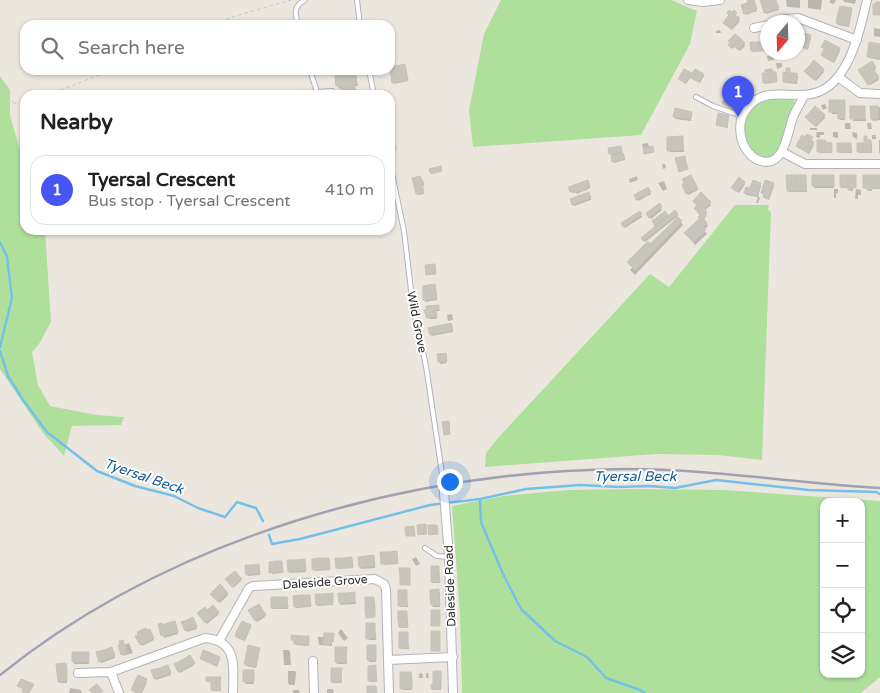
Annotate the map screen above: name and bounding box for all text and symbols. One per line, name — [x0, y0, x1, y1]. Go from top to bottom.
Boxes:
north arrow — [760, 15, 805, 60]
search box — [20, 20, 395, 75]
icon: search — [38, 34, 66, 62]
text: Search here — [78, 37, 185, 59]
pin: 1 — [722, 76, 754, 117]
text: Nearby — [40, 110, 113, 135]
text: Tyersal Crescent — [88, 169, 235, 191]
text: 1 — [52, 180, 62, 200]
text: 410 m — [325, 180, 374, 200]
text: Bus stop · Tyersal Crescent — [88, 191, 290, 211]
street label: Wild Grove — [404, 290, 430, 354]
water label: Tyersal Beck — [102, 455, 187, 498]
water label: Tyersal Beck — [594, 468, 678, 485]
your location — [437, 469, 463, 495]
map controls — [820, 498, 865, 678]
button: + — [820, 498, 865, 543]
button: − — [820, 543, 865, 588]
street label: Daleside Road — [442, 545, 458, 627]
street label: Daleside Grove — [282, 572, 368, 592]
button: locate — [820, 588, 865, 633]
button: layers — [820, 633, 865, 678]

